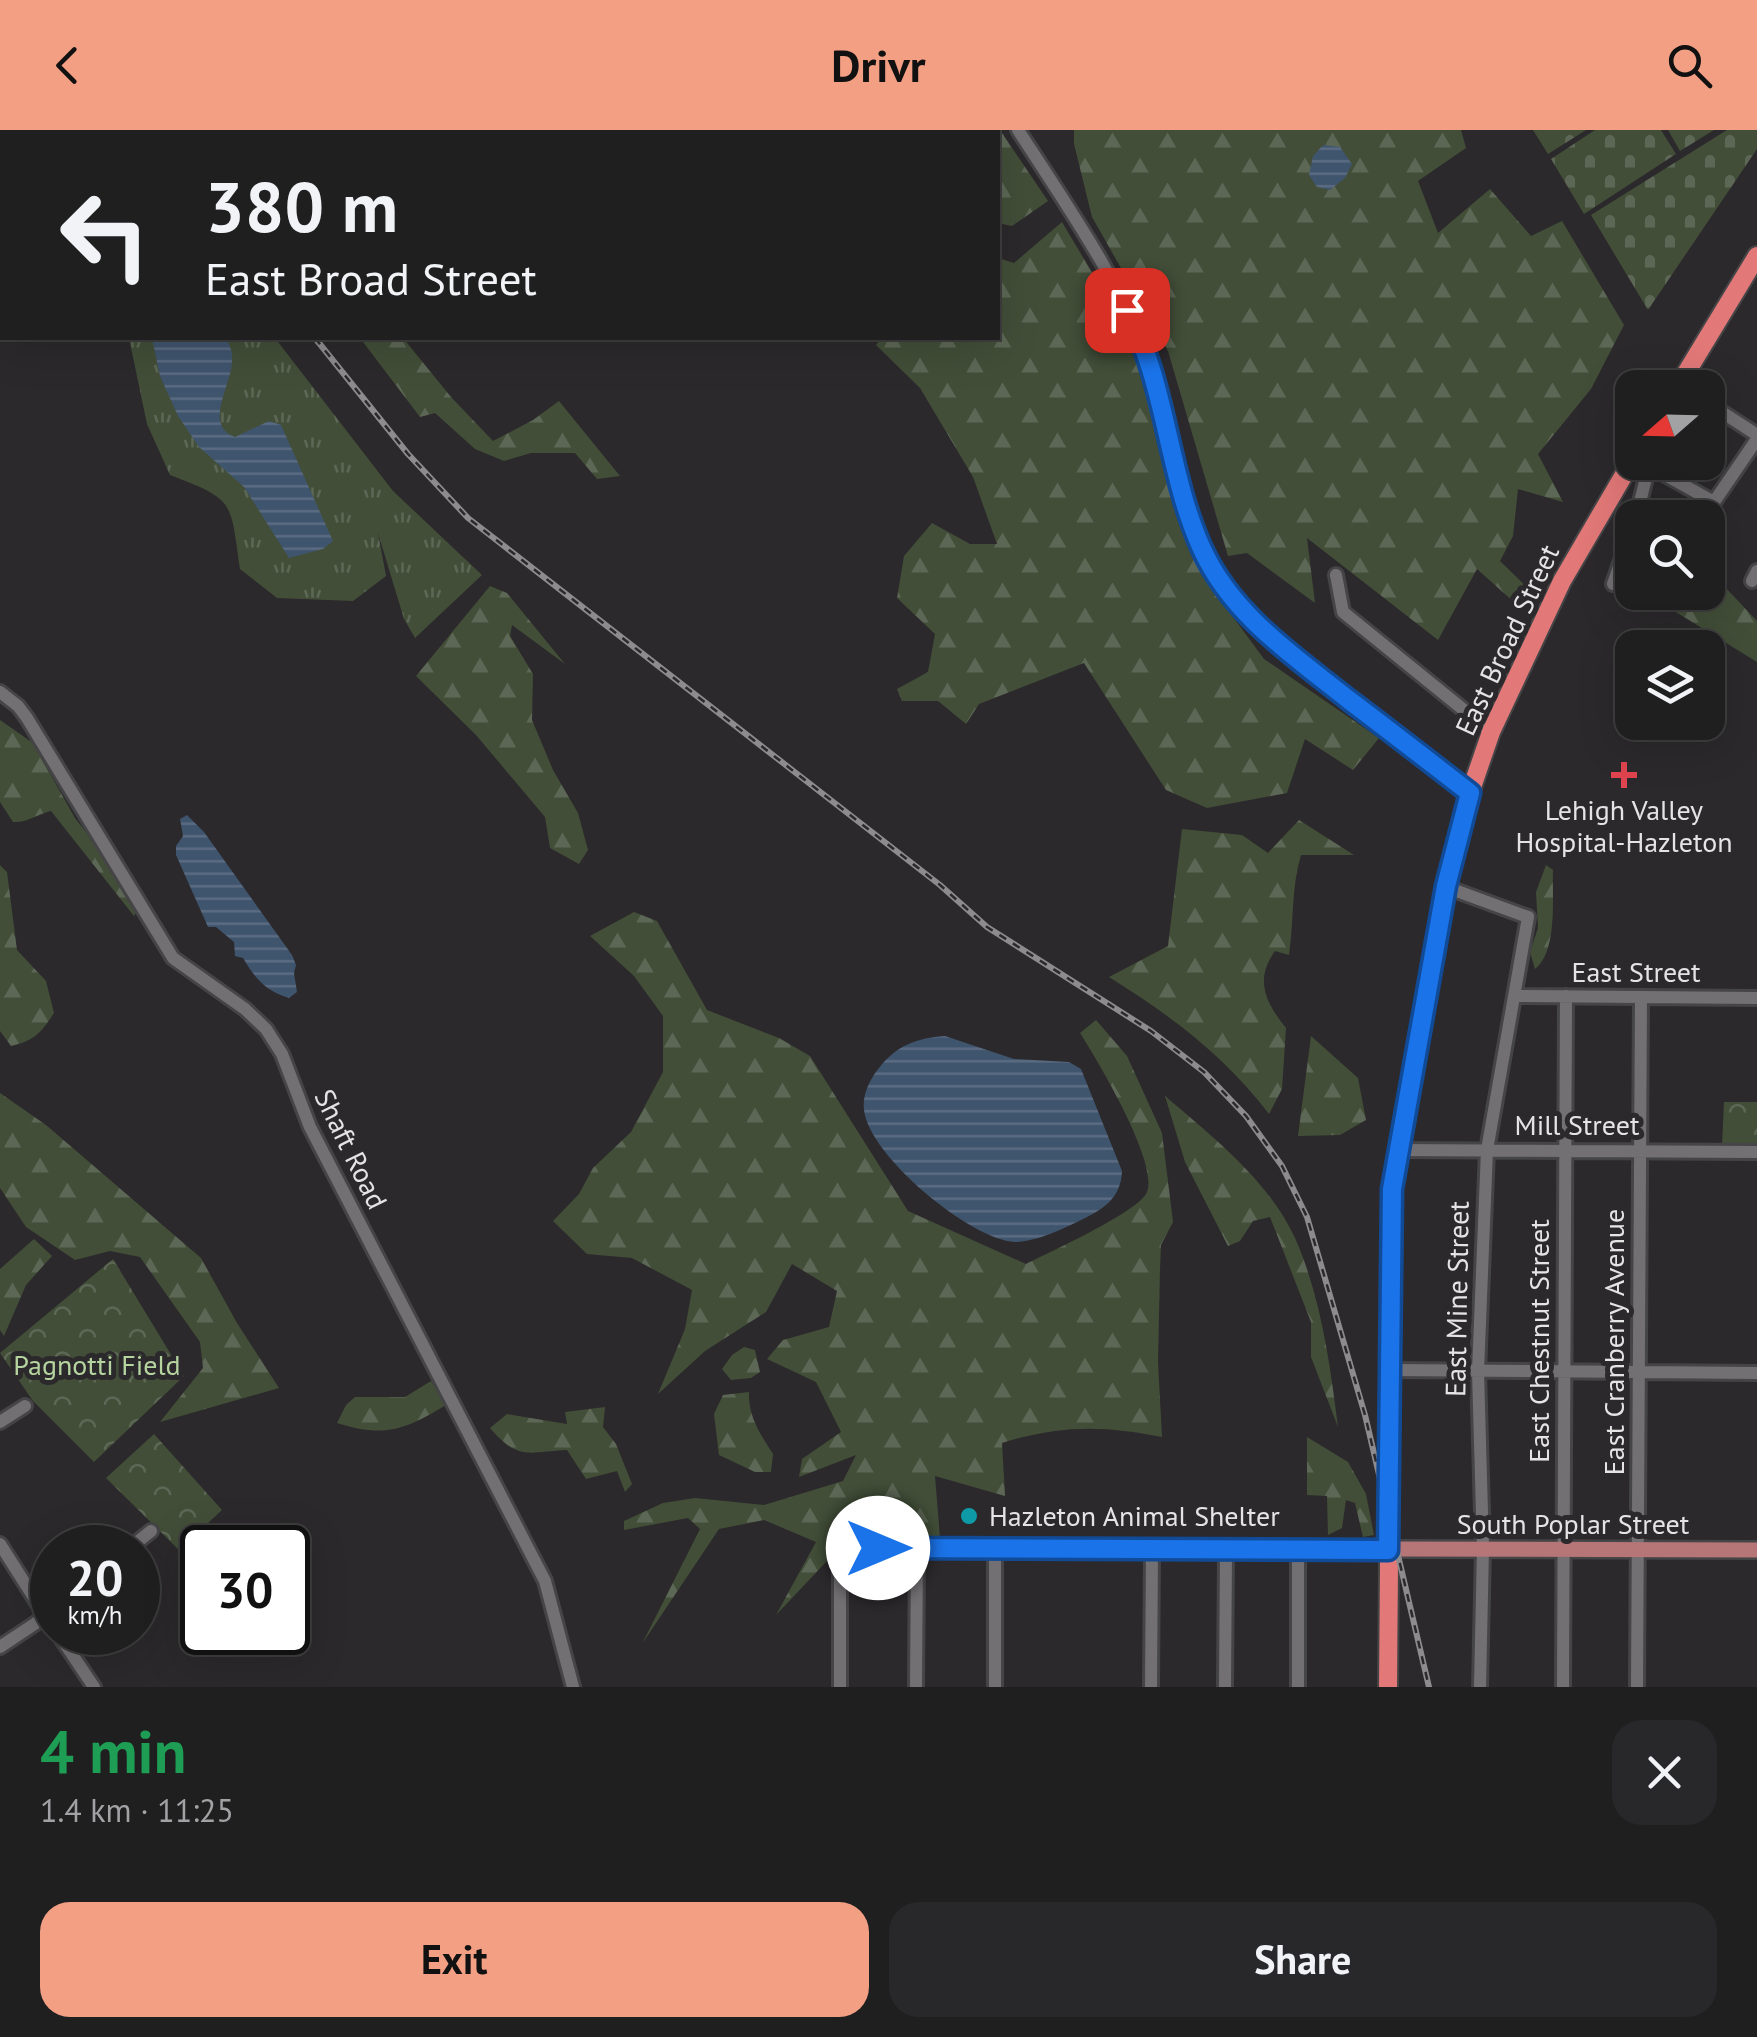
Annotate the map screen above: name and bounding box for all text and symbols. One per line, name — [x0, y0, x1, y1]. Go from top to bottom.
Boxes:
text: Drivr — [831, 36, 926, 94]
icon: back — [40, 38, 95, 93]
icon: search — [1662, 38, 1717, 93]
text: 380 m — [205, 161, 398, 251]
icon: left — [40, 170, 170, 300]
text: East Broad Street — [205, 249, 537, 307]
pin — [1085, 268, 1170, 353]
icon: arrive — [1100, 283, 1155, 338]
north arrow — [1615, 370, 1725, 480]
map controls — [1615, 370, 1725, 740]
button: search — [1615, 500, 1725, 610]
street label: East Broad Street — [1446, 538, 1567, 741]
button: layers — [1615, 630, 1725, 740]
marker: Lehigh Valley Hospital-Hazleton — [1611, 762, 1637, 788]
place label: Lehigh Valley Hospital-Hazleton — [1515, 791, 1733, 860]
street label: East Street — [1571, 953, 1701, 990]
street label: Shaft Road — [307, 1083, 396, 1215]
street label: Mill Street — [1515, 1106, 1640, 1143]
street label: East Mine Street — [1436, 1200, 1477, 1397]
street label: East Cranberry Avenue — [1595, 1209, 1632, 1475]
street label: East Chestnut Street — [1520, 1219, 1557, 1463]
park label: Pagnotti Field — [13, 1346, 181, 1383]
position arrow — [826, 1496, 930, 1600]
place label: Hazleton Animal Shelter — [989, 1497, 1280, 1534]
marker: Hazleton Animal Shelter — [958, 1505, 980, 1527]
street label: South Poplar Street — [1457, 1505, 1690, 1542]
speed limit sign: 30 — [180, 1525, 310, 1655]
text: 20 — [67, 1545, 123, 1610]
text: km/h — [68, 1599, 122, 1631]
text: 4 min — [40, 1712, 186, 1790]
button: close — [1612, 1720, 1717, 1825]
text: 1.4 km · 11:25 — [40, 1789, 234, 1831]
button: Exit — [40, 1902, 869, 2017]
button: Share — [889, 1902, 1717, 2017]

